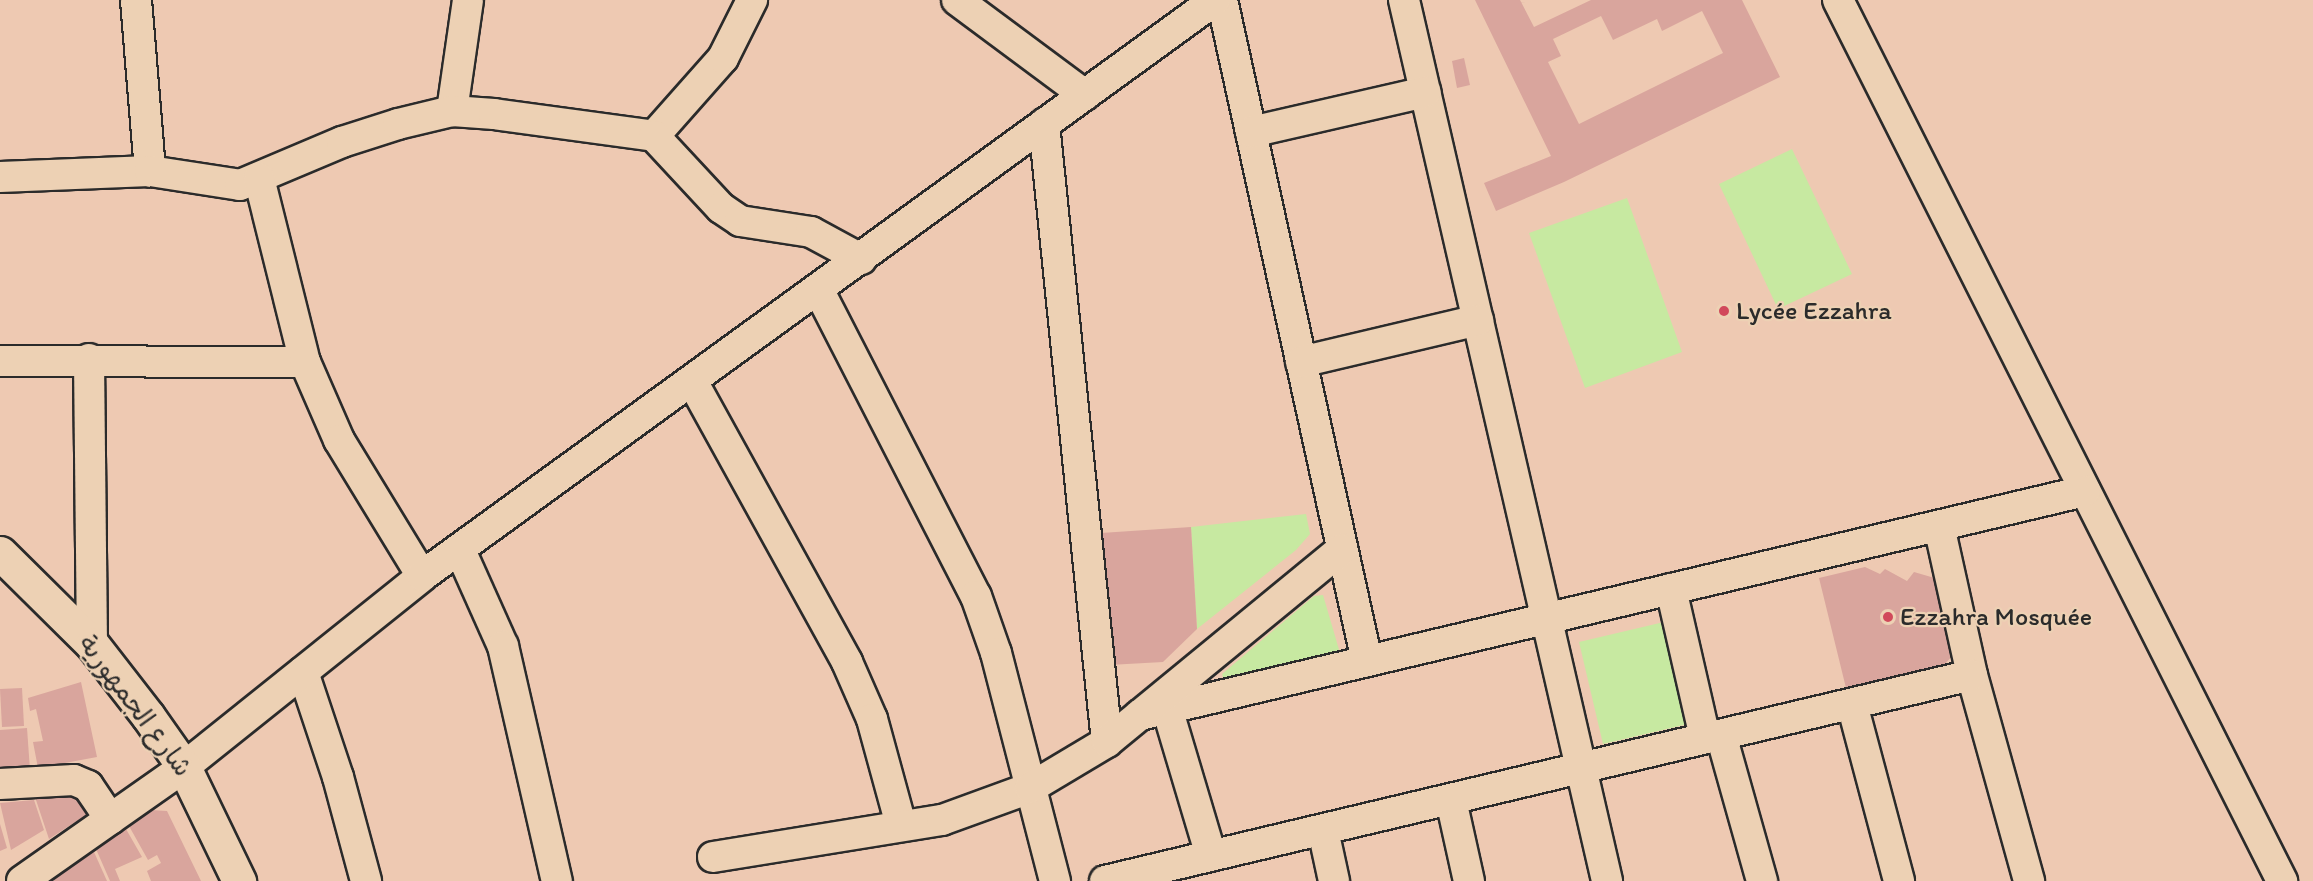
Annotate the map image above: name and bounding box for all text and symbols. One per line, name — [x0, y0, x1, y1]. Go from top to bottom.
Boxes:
place label: Lycée Ezzahra — [1736, 295, 1892, 327]
marker: Lycée Ezzahra — [1717, 304, 1731, 318]
place label: Ezzahra Mosquée — [1900, 601, 2092, 633]
marker: Ezzahra Mosquée — [1881, 610, 1895, 624]
street label: شارع الجمهورية — [72, 629, 198, 783]

